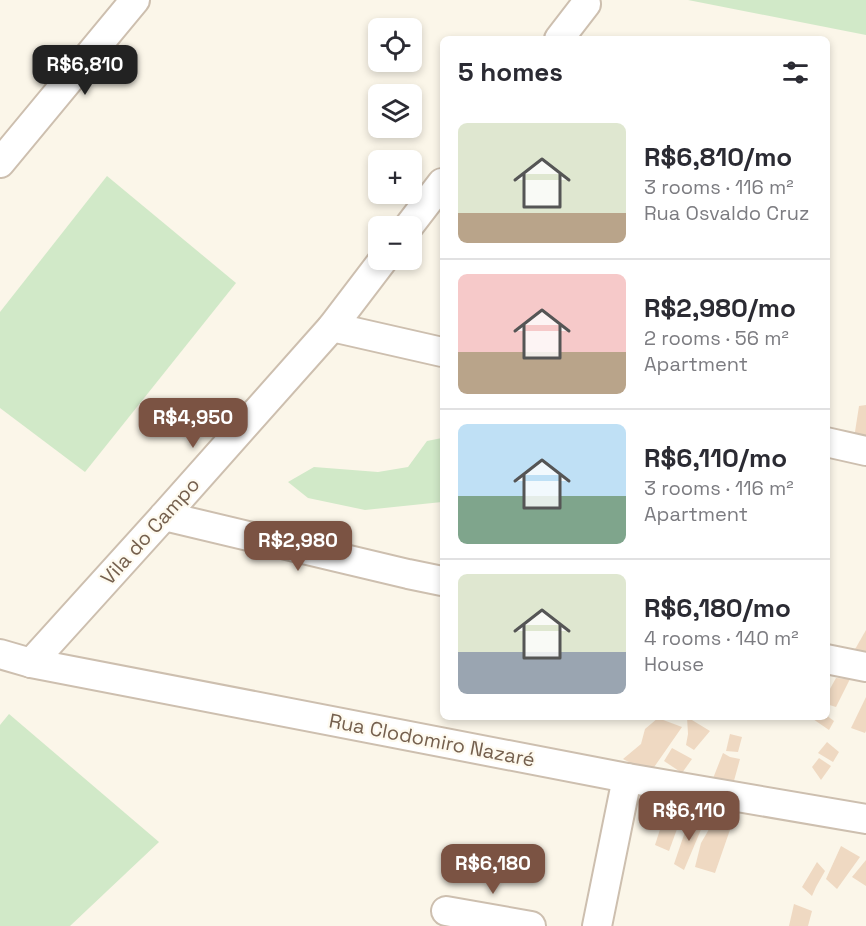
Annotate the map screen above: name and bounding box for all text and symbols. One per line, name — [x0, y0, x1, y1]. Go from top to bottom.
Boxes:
map controls — [368, 18, 422, 270]
button: locate — [368, 18, 422, 72]
pin: R$6,810 — [30, 45, 140, 96]
text: R$6,810 — [47, 51, 123, 77]
text: 5 homes — [458, 55, 563, 89]
icon: filters — [779, 56, 812, 89]
button: layers — [368, 84, 422, 138]
text: R$6,810/mo — [644, 140, 792, 174]
icon: home — [506, 147, 578, 219]
button: + — [368, 150, 422, 204]
text: 3 rooms · 116 m² — [644, 174, 794, 200]
text: Rua Osvaldo Cruz — [644, 200, 809, 226]
button: − — [368, 216, 422, 270]
text: R$2,980/mo — [644, 291, 796, 325]
icon: home — [506, 298, 578, 370]
text: 2 rooms · 56 m² — [644, 325, 789, 351]
text: Apartment — [644, 351, 748, 377]
pin: R$4,950 — [138, 398, 248, 449]
text: R$4,950 — [153, 404, 233, 430]
text: R$6,110/mo — [644, 441, 787, 475]
icon: home — [506, 448, 578, 520]
street label: Vila do Campo — [95, 472, 205, 590]
text: 3 rooms · 116 m² — [644, 475, 794, 501]
text: Apartment — [644, 501, 748, 527]
pin: R$2,980 — [243, 521, 353, 572]
text: R$2,980 — [258, 527, 338, 553]
text: R$6,180/mo — [644, 591, 791, 625]
icon: home — [506, 598, 578, 670]
text: 4 rooms · 140 m² — [644, 625, 799, 651]
text: House — [644, 651, 704, 677]
street label: Rua Clodomiro Nazaré — [327, 707, 537, 773]
pin: R$6,110 — [634, 791, 744, 842]
text: R$6,110 — [653, 797, 725, 823]
pin: R$6,180 — [438, 844, 548, 895]
text: R$6,180 — [455, 850, 531, 876]

